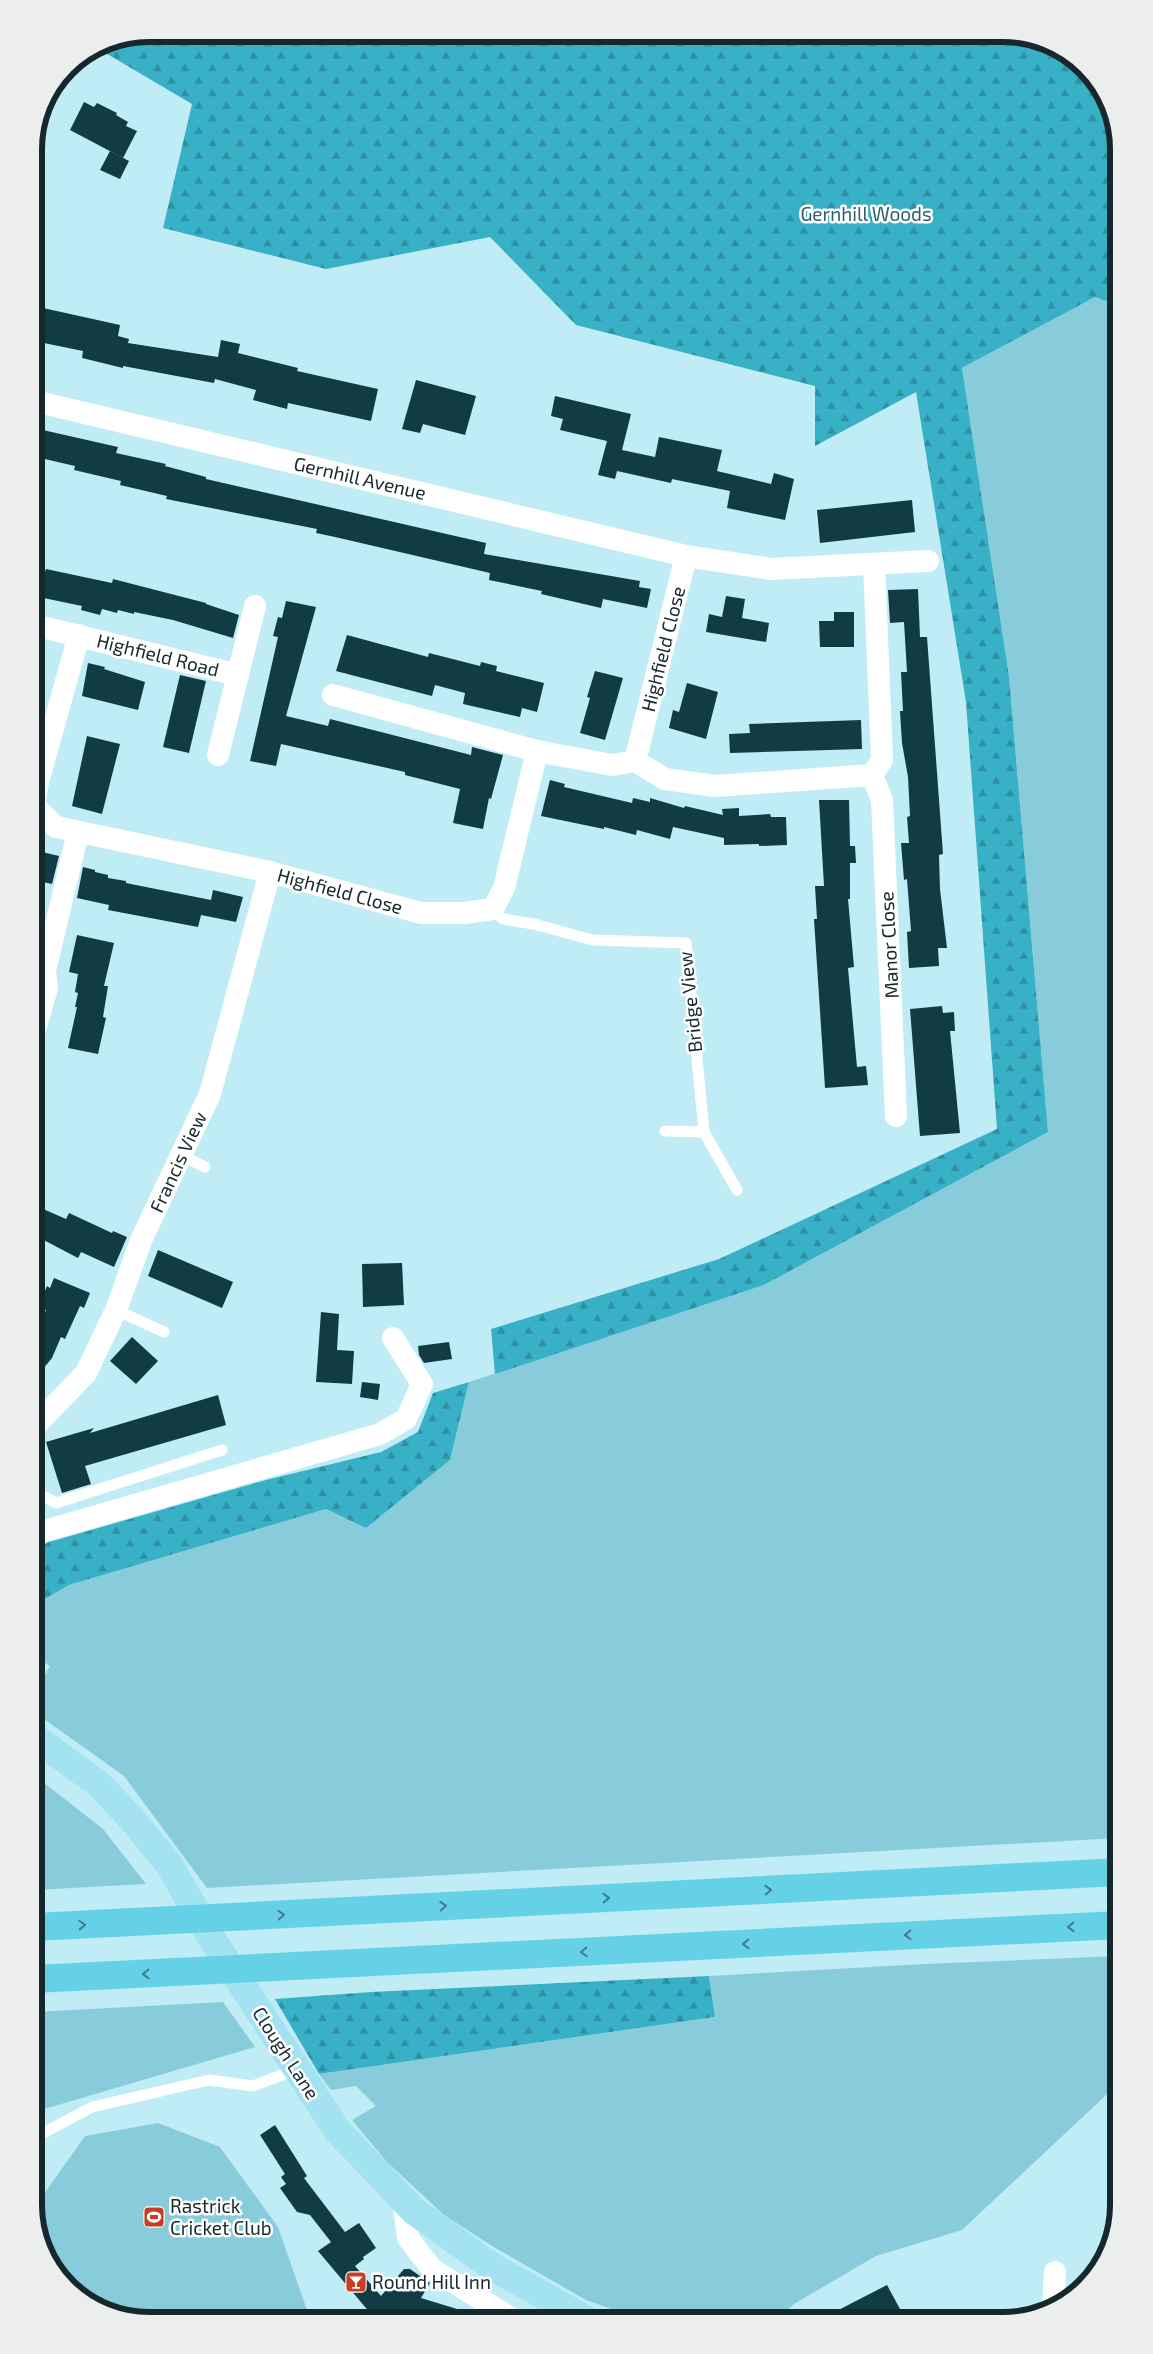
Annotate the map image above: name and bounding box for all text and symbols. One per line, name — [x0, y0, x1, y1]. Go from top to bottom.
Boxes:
park label: Gernhill Woods — [800, 202, 932, 225]
street label: Gernhill Avenue — [292, 451, 428, 504]
street label: Highfield Close — [636, 584, 689, 714]
street label: Highfield Road — [95, 628, 222, 681]
street label: Highfield Close — [275, 863, 405, 918]
street label: Manor Close — [874, 891, 903, 999]
street label: Bridge View — [673, 950, 706, 1054]
street label: Francis View — [144, 1107, 211, 1216]
one-way arrow — [764, 1884, 772, 1895]
one-way arrow — [602, 1893, 610, 1904]
one-way arrow — [440, 1901, 448, 1912]
one-way arrow — [277, 1909, 285, 1920]
one-way arrow — [79, 1919, 87, 1930]
one-way arrow — [1066, 1922, 1074, 1933]
one-way arrow — [904, 1930, 912, 1941]
one-way arrow — [742, 1938, 750, 1949]
one-way arrow — [579, 1946, 587, 1957]
one-way arrow — [141, 1968, 149, 1979]
street label: Clough Lane — [248, 2002, 325, 2103]
place label: Rastrick Cricket Club — [170, 2194, 272, 2239]
sports icon: Rastrick Cricket Club — [142, 2205, 166, 2229]
bar icon: Round Hill Inn — [344, 2270, 368, 2294]
place label: Round Hill Inn — [372, 2270, 491, 2293]

